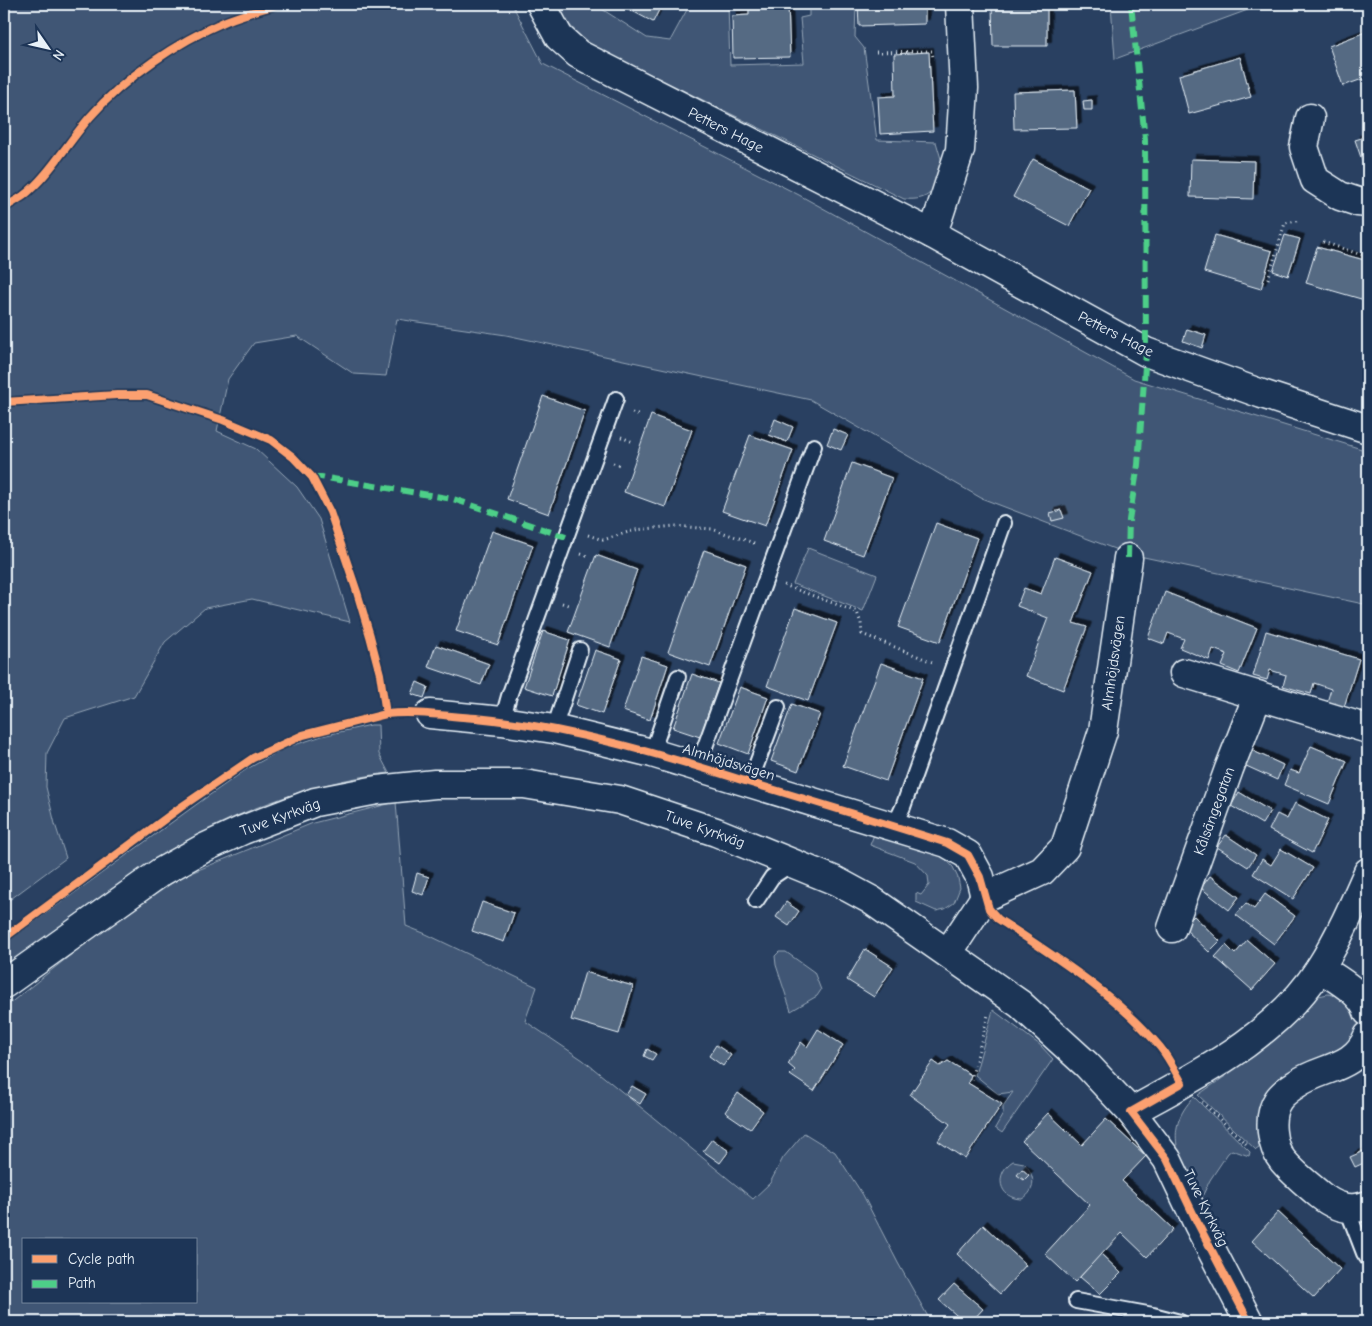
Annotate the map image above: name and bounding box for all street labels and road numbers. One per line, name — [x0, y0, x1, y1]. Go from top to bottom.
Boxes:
street label: Petters Hage — [685, 103, 767, 157]
street label: Petters Hage — [1075, 307, 1157, 361]
street label: Almhöjdsvägen — [1097, 614, 1129, 712]
street label: Almhöjdsvägen — [681, 739, 777, 785]
street label: Kålsängegatan — [1190, 764, 1238, 858]
street label: Tuve Kyrkväg — [237, 794, 323, 840]
street label: Tuve Kyrkväg — [662, 806, 748, 852]
street label: Tuve Kyrkväg — [1180, 1166, 1232, 1250]

